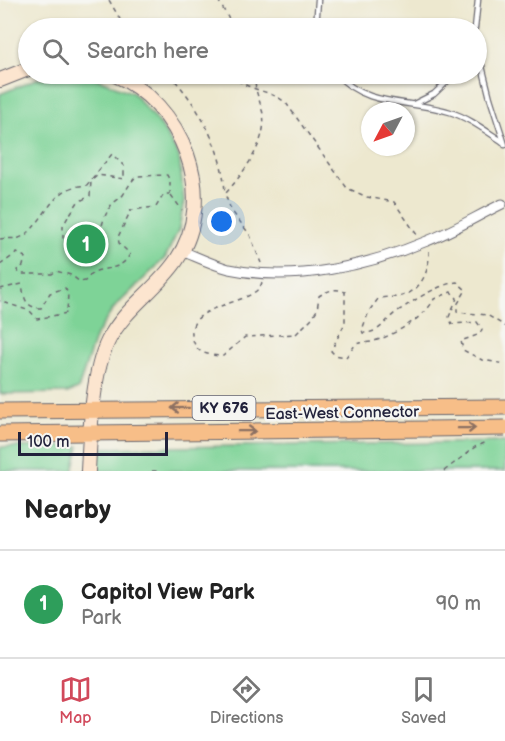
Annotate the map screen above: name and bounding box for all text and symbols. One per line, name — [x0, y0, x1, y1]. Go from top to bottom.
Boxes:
search box — [18, 18, 487, 84]
icon: search — [39, 35, 72, 68]
text: Search here — [87, 38, 209, 65]
north arrow — [361, 102, 415, 156]
your location — [207, 207, 236, 236]
pin: 1 — [66, 222, 106, 266]
road number: KY 676 — [192, 396, 256, 420]
one-way arrow — [170, 402, 190, 414]
street label: East-West Connector — [265, 403, 419, 424]
one-way arrow — [457, 422, 477, 434]
one-way arrow — [237, 426, 257, 437]
scale bar — [18, 429, 168, 456]
text: 100 m — [27, 433, 70, 452]
text: Nearby — [24, 495, 111, 526]
text: Capitol View Park — [81, 579, 255, 606]
text: 1 — [39, 592, 48, 616]
text: 90 m — [436, 592, 481, 616]
text: Park — [81, 606, 121, 630]
tab: Map — [59, 673, 92, 728]
tab: Directions — [210, 673, 283, 728]
tab: Saved — [401, 673, 446, 728]

